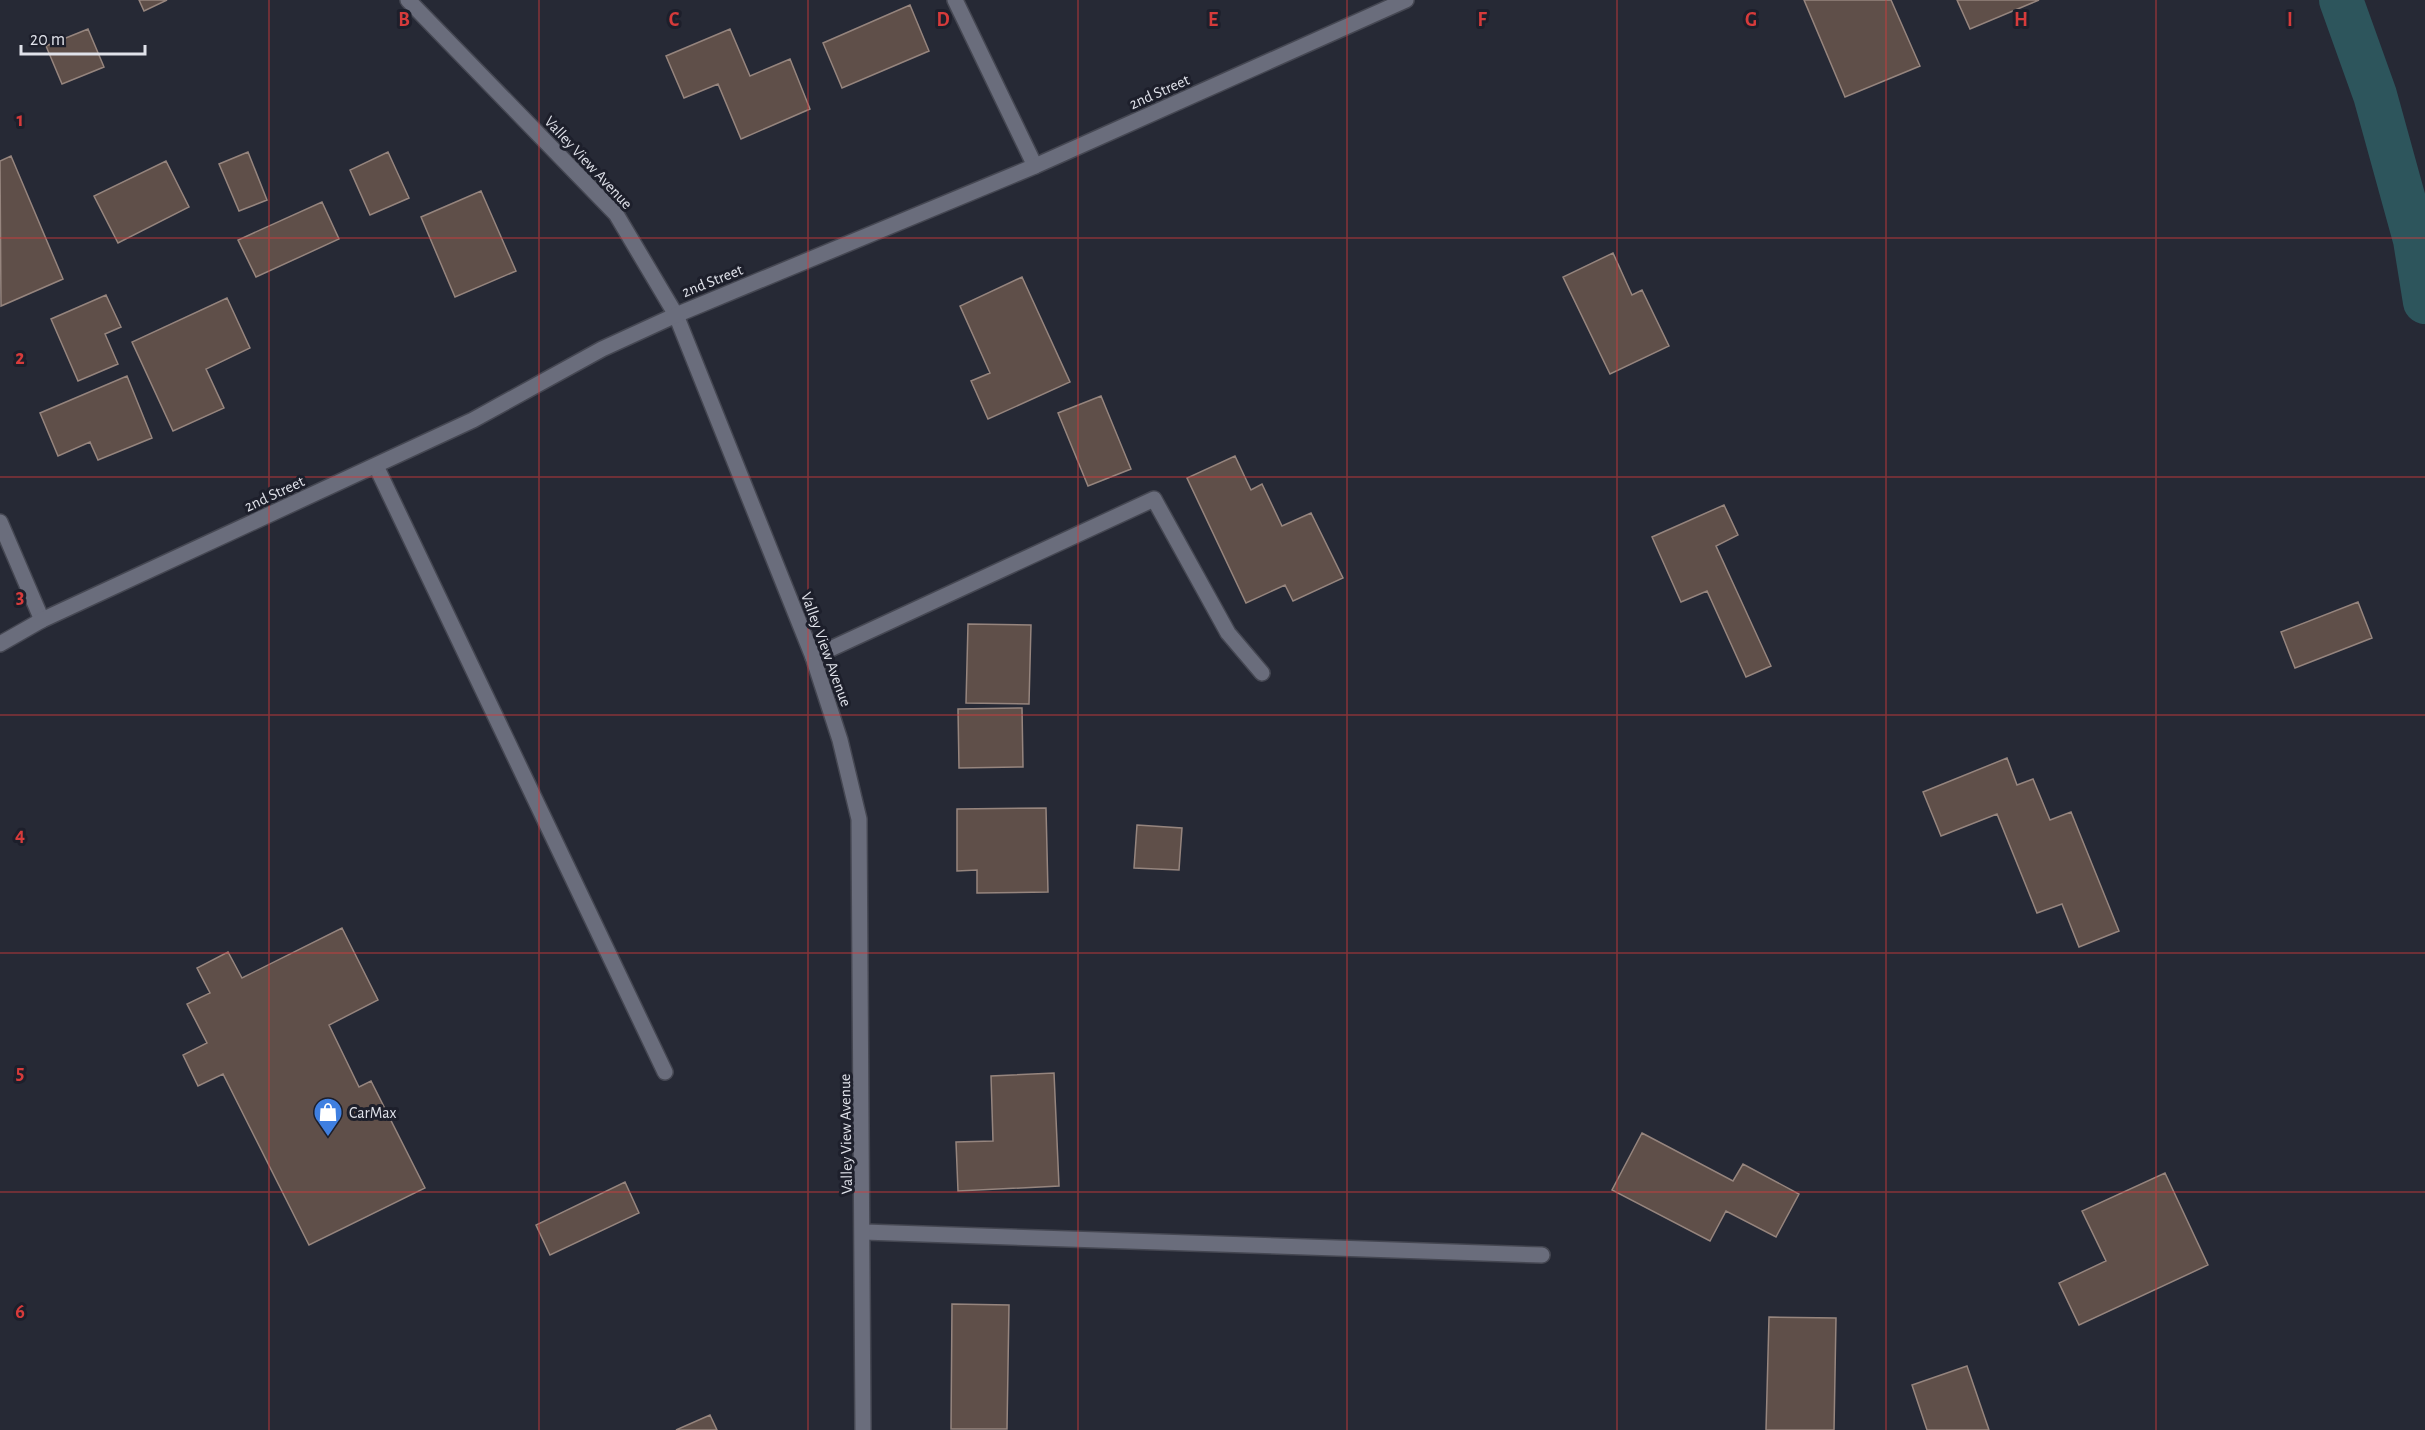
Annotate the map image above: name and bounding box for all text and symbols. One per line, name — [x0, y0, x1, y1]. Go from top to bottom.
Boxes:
text: B — [398, 10, 410, 30]
text: C — [669, 10, 680, 30]
text: D — [936, 10, 950, 30]
text: E — [1208, 10, 1218, 30]
text: F — [1477, 10, 1487, 30]
text: G — [1745, 10, 1757, 30]
text: H — [2014, 10, 2028, 30]
text: I — [2287, 10, 2293, 30]
scale bar — [21, 18, 146, 56]
text: 20 m — [30, 31, 65, 49]
street label: 2nd Street — [1127, 72, 1192, 112]
text: 1 — [16, 110, 24, 130]
street label: Valley View Avenue — [541, 113, 635, 213]
street label: 2nd Street — [680, 261, 745, 300]
text: 2 — [15, 348, 25, 368]
street label: 2nd Street — [242, 473, 307, 515]
text: 3 — [16, 587, 24, 607]
street label: Valley View Avenue — [797, 590, 854, 709]
text: 4 — [15, 825, 25, 845]
text: 5 — [16, 1063, 24, 1083]
street label: Valley View Avenue — [837, 1074, 856, 1194]
shop icon: CarMax — [312, 1096, 344, 1138]
place label: CarMax — [349, 1105, 397, 1121]
text: 6 — [15, 1302, 25, 1322]

